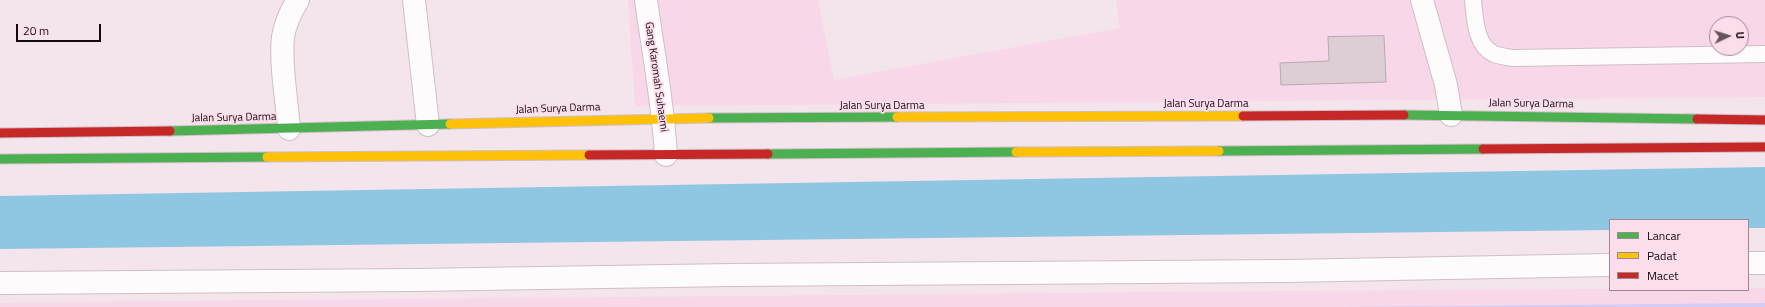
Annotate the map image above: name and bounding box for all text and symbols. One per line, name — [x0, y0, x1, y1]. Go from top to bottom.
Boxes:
scale bar — [18, 16, 103, 42]
north arrow — [1709, 16, 1749, 56]
text: 20 m — [23, 21, 49, 40]
street label: Gang Karomah Suhaemi — [642, 21, 670, 133]
text: U — [1732, 31, 1748, 39]
street label: Jalan Surya Darma — [1164, 97, 1248, 111]
street label: Jalan Surya Darma — [1488, 97, 1574, 111]
street label: Jalan Surya Darma — [840, 99, 924, 113]
street label: Jalan Surya Darma — [515, 101, 601, 117]
street label: Jalan Surya Darma — [191, 111, 277, 125]
legend — [1609, 219, 1749, 291]
text: Lancar — [1647, 226, 1681, 245]
text: Padat — [1647, 246, 1677, 265]
text: Macet — [1647, 266, 1679, 285]

